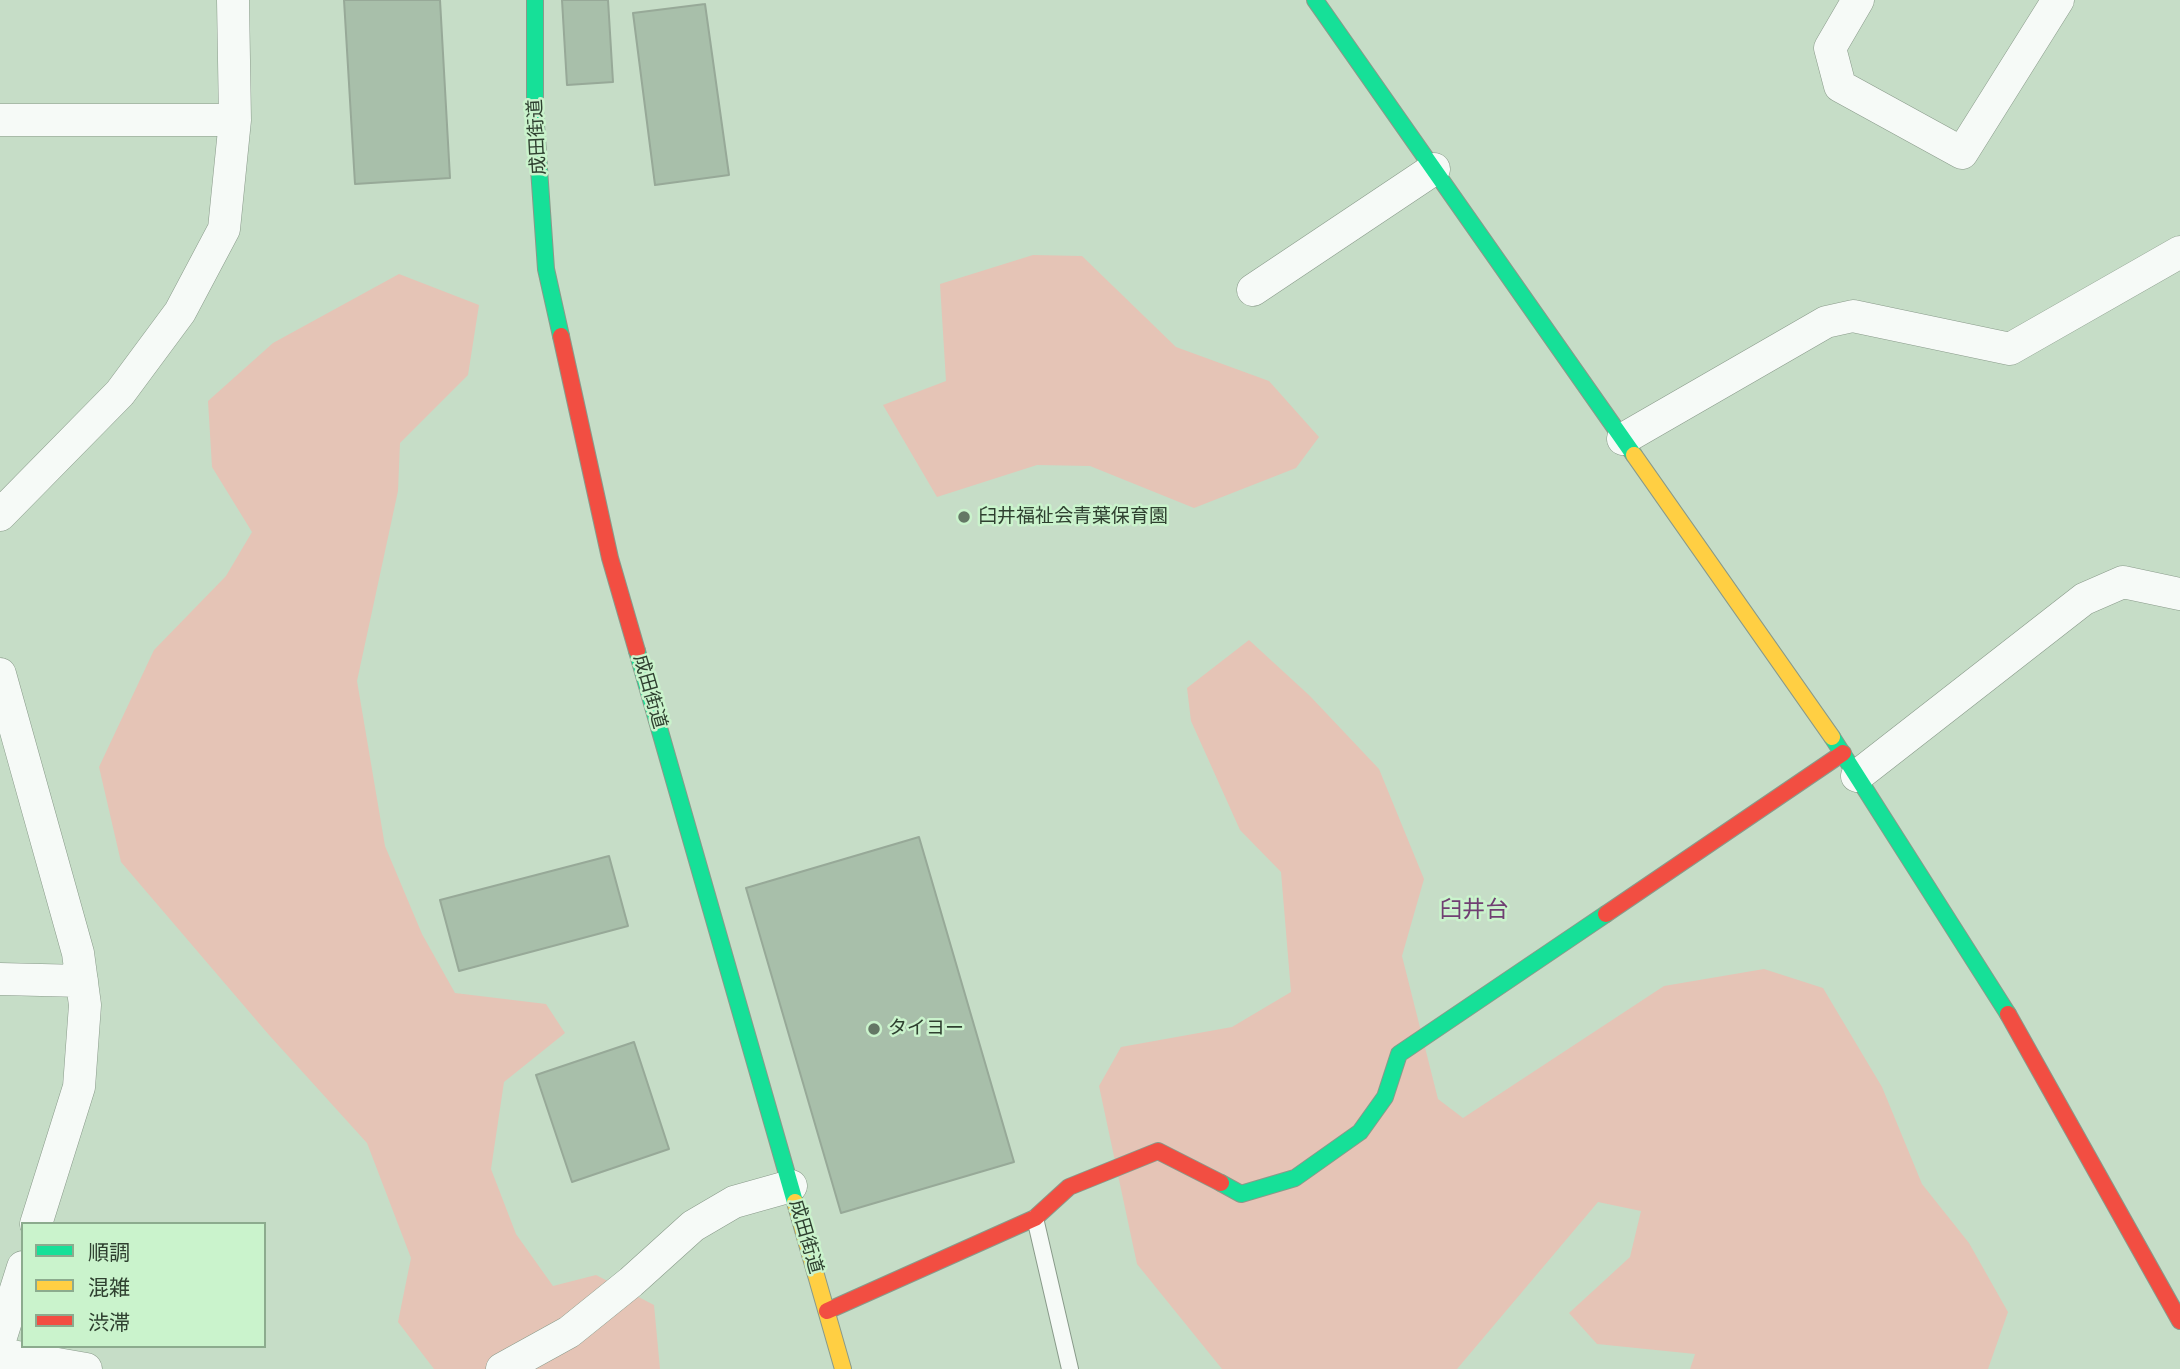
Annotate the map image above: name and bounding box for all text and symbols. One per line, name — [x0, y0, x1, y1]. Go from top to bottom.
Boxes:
street label: 成田街道 — [525, 98, 551, 176]
place label: 臼井福祉会青葉保育園 — [978, 506, 1168, 528]
marker: 臼井福祉会青葉保育園 — [956, 509, 972, 525]
street label: 成田街道 — [628, 652, 670, 732]
district label: 臼井台 — [1440, 897, 1508, 925]
place label: タイヨー — [888, 1018, 964, 1040]
marker: タイヨー — [866, 1021, 882, 1037]
street label: 成田街道 — [784, 1197, 826, 1277]
legend — [21, 1222, 266, 1348]
text: 順調 — [88, 1241, 130, 1266]
text: 混雑 — [88, 1276, 130, 1301]
text: 渋滞 — [88, 1311, 130, 1336]

